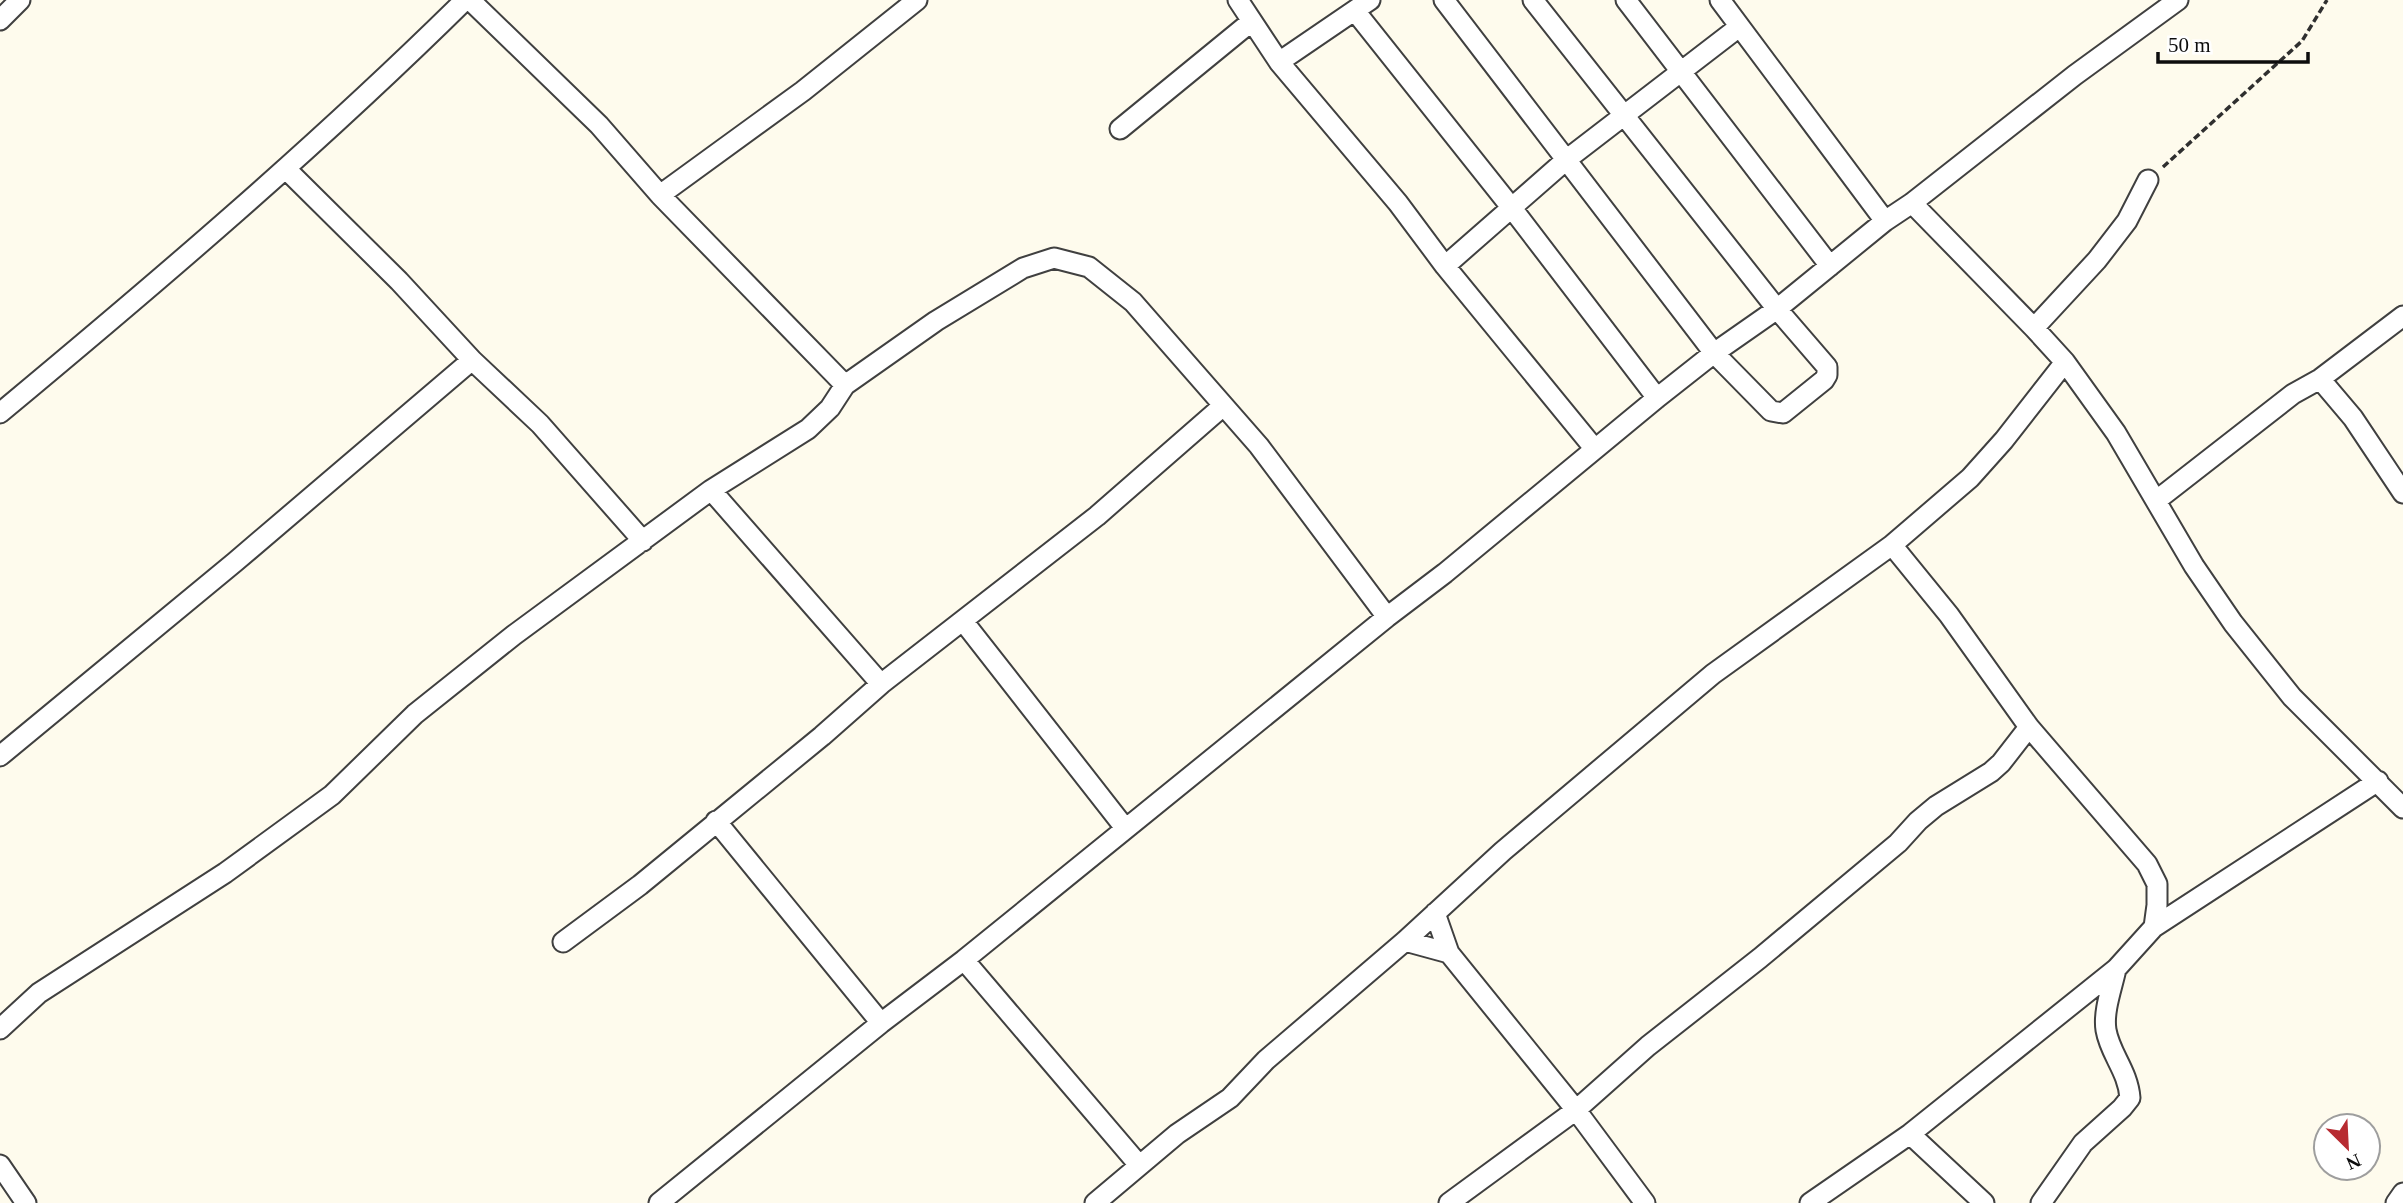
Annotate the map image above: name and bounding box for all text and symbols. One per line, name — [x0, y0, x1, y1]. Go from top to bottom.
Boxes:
scale bar — [2158, 21, 2308, 65]
text: 50 m — [2168, 33, 2211, 57]
north arrow — [2312, 1112, 2382, 1182]
text: N — [2343, 1150, 2364, 1175]

